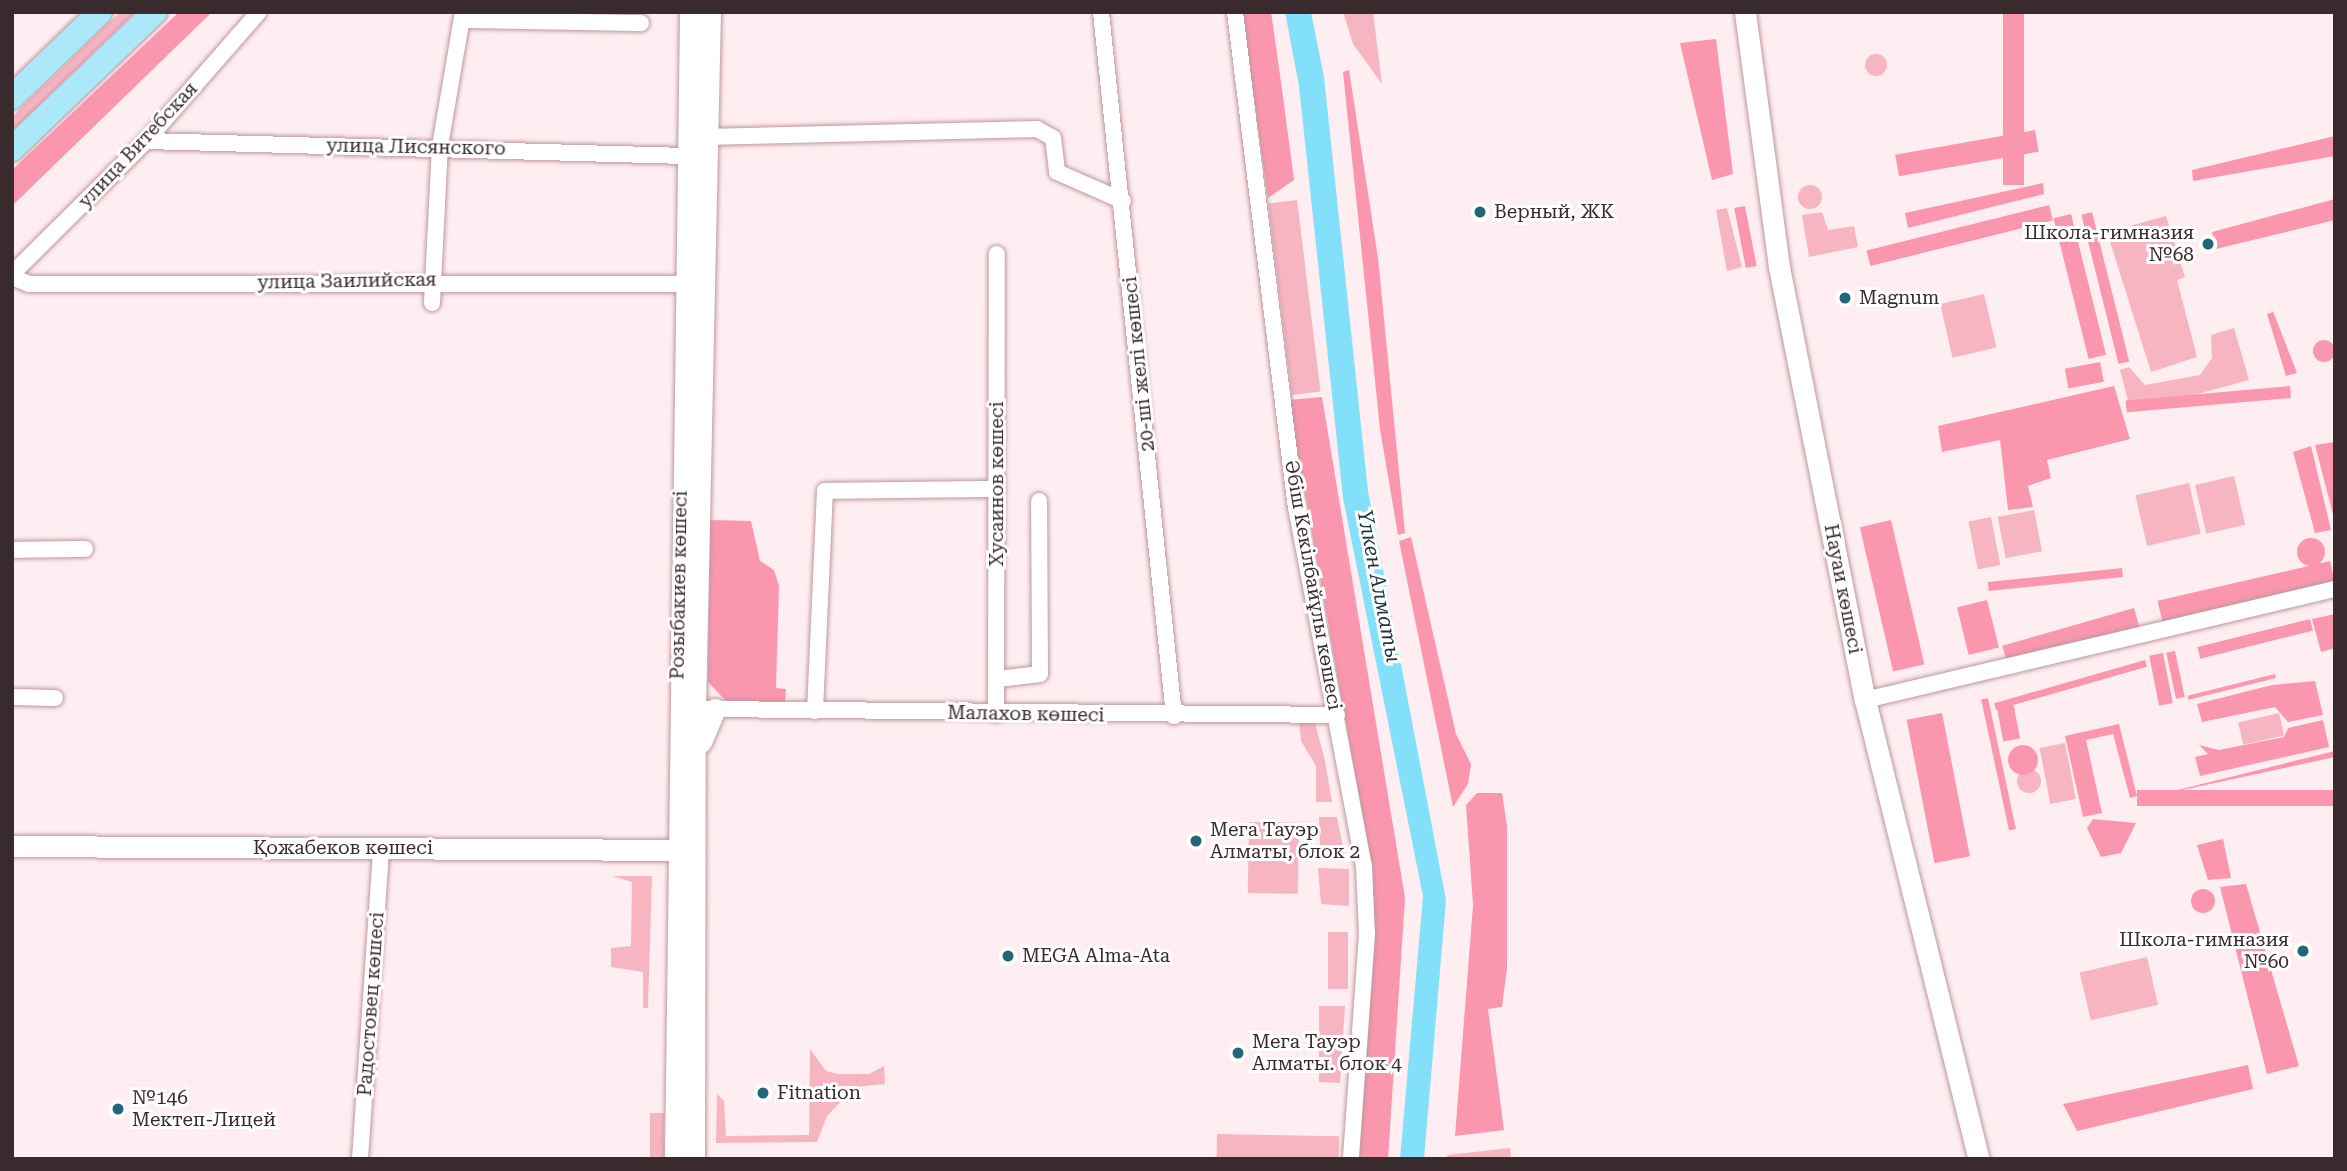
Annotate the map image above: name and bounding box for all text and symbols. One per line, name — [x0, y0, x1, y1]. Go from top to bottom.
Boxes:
street label: улица Витебская — [74, 77, 202, 213]
street label: улица Лисянского — [326, 134, 506, 160]
place label: Верный, ЖК — [1494, 201, 1614, 223]
marker: Верный, ЖК — [1472, 204, 1488, 220]
place label: Школа-гимназия №68 — [2024, 222, 2194, 266]
marker: Школа-гимназия №68 — [2200, 236, 2216, 252]
street label: улица Заилийская — [257, 268, 437, 294]
street label: 20-ші желі көшесі — [1118, 275, 1160, 453]
place label: Magnum — [1859, 287, 1939, 309]
marker: Magnum — [1837, 290, 1853, 306]
street label: Хусаинов көшесі — [986, 401, 1008, 567]
street label: Әбіш Кекілбайұлы көшесі — [1280, 458, 1346, 712]
street label: Розыбакиев көшесі — [666, 490, 692, 680]
water label: Үлкен Алматы — [1352, 507, 1406, 665]
street label: Науаи көшесі — [1819, 522, 1867, 656]
street label: Малахов көшесі — [947, 701, 1105, 727]
place label: Мега Тауэр Алматы, блок 2 — [1210, 819, 1360, 863]
marker: Мега Тауэр Алматы, блок 2 — [1188, 833, 1204, 849]
street label: Қожабеков көшесі — [253, 837, 433, 859]
street label: Радостовец көшесі — [353, 911, 389, 1097]
place label: Школа-гимназия №60 — [2119, 929, 2289, 973]
marker: Школа-гимназия №60 — [2295, 943, 2311, 959]
place label: MEGA Alma-Ata — [1022, 945, 1170, 967]
marker: MEGA Alma-Ata — [1000, 948, 1016, 964]
place label: Мега Тауэр Алматы. блок 4 — [1252, 1031, 1402, 1075]
marker: Мега Тауэр Алматы. блок 4 — [1230, 1045, 1246, 1061]
place label: Fitnation — [777, 1082, 861, 1104]
marker: Fitnation — [755, 1085, 771, 1101]
place label: №146 Мектеп-Лицей — [132, 1087, 276, 1131]
marker: №146 Мектеп-Лицей — [110, 1101, 126, 1117]

